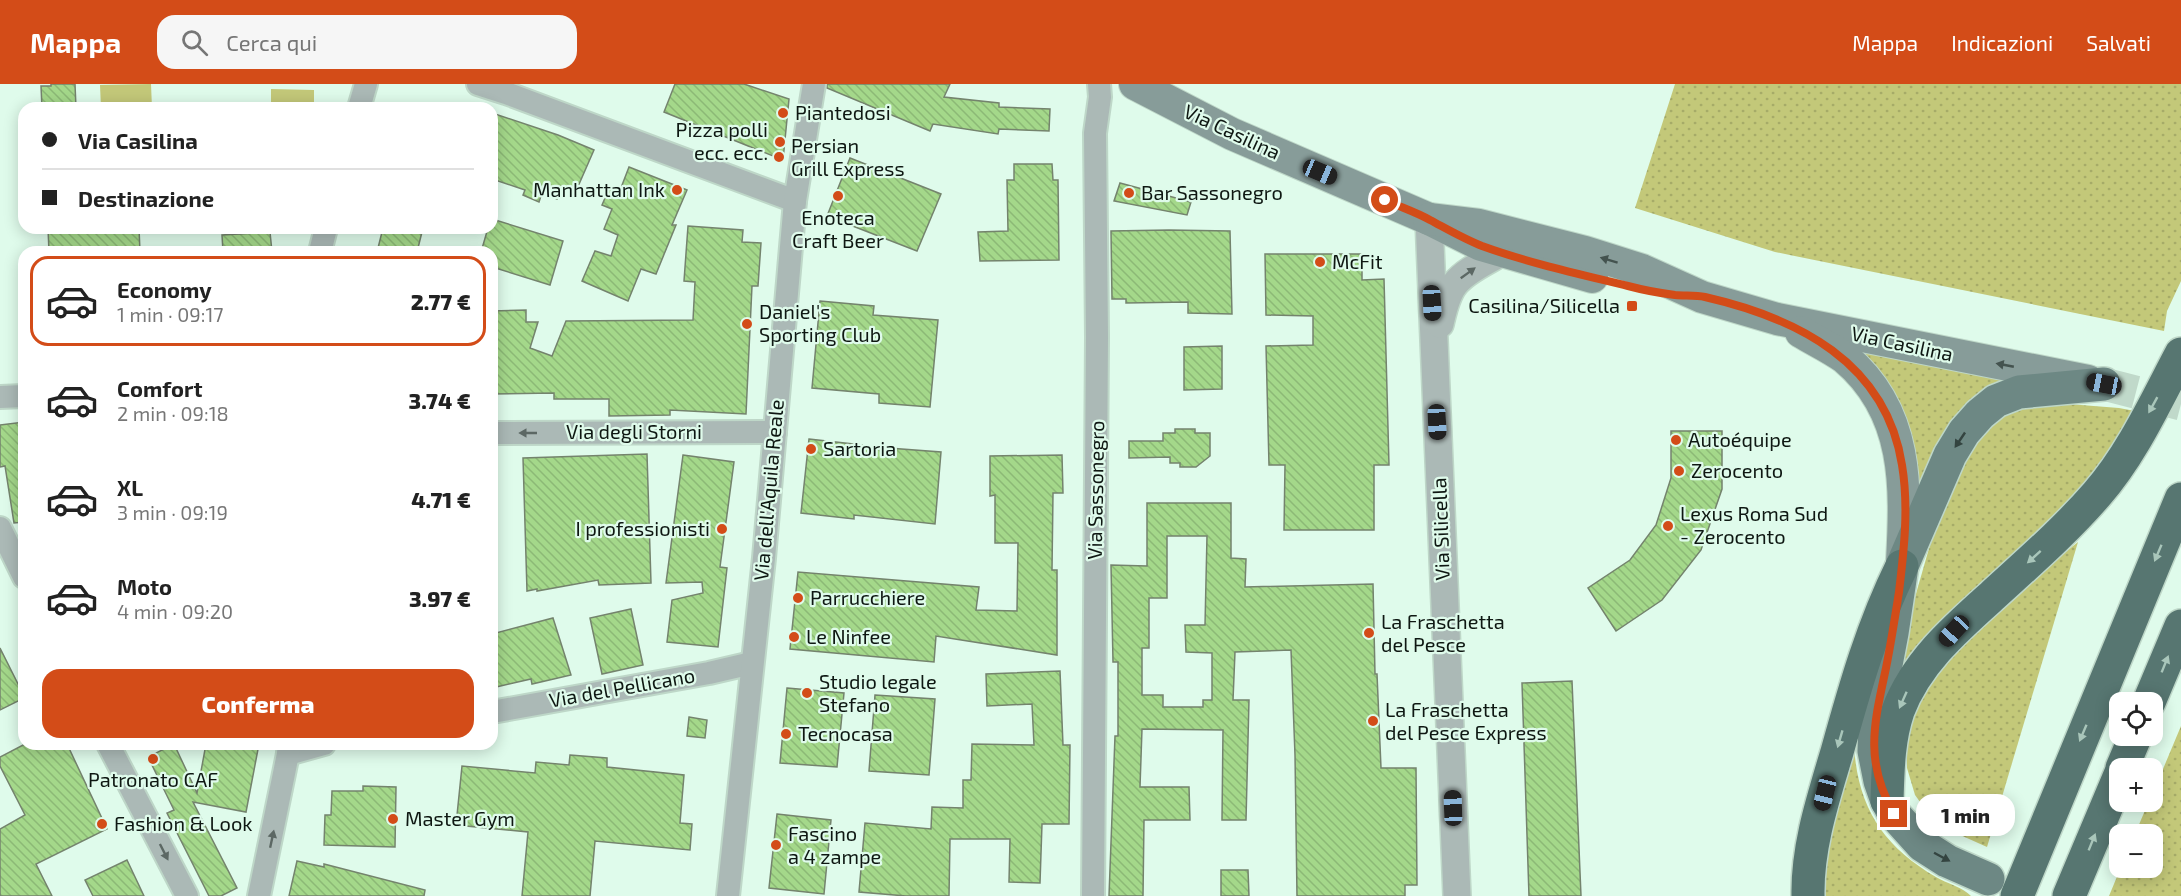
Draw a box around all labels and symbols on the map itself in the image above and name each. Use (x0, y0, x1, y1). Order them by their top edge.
street label: Via Casilina (1180, 98, 1284, 164)
place label: Piantedosi (795, 100, 891, 124)
marker: Piantedosi (776, 106, 790, 120)
place label: Pizza polli ecc. ecc. (676, 117, 768, 164)
place label: Persian Grill Express (791, 133, 905, 180)
marker: Pizza polli ecc. ecc. (773, 135, 787, 149)
marker: Persian Grill Express (772, 150, 786, 164)
car (1300, 157, 1340, 187)
place label: Manhattan Ink (533, 177, 665, 201)
place label: Bar Sassonegro (1141, 180, 1283, 204)
marker: Manhattan Ink (670, 183, 684, 197)
marker: Bar Sassonegro (1122, 186, 1136, 200)
route start (1371, 186, 1398, 213)
marker: Enoteca Craft Beer (831, 189, 845, 203)
place label: Enoteca Craft Beer (792, 205, 884, 252)
place label: McFit (1332, 249, 1383, 273)
marker: McFit (1313, 255, 1327, 269)
one-way arrow (1600, 255, 1618, 264)
one-way arrow (1460, 267, 1476, 279)
car (1422, 285, 1442, 321)
place label: Casilina/Silicella (1468, 293, 1620, 317)
place label: Daniel's Sporting Club (759, 299, 881, 346)
marker: Casilina/Silicella (1625, 299, 1639, 313)
marker: Daniel's Sporting Club (740, 317, 754, 331)
street label: Via Casilina (1849, 321, 1955, 366)
one-way arrow (1996, 360, 2015, 369)
car (2085, 372, 2123, 396)
one-way arrow (2149, 397, 2159, 414)
street label: Via dell'Aquila Reale (748, 398, 788, 582)
car (1427, 404, 1447, 440)
street label: Via degli Storni (566, 419, 702, 443)
street label: Via Sassonegro (1082, 420, 1108, 560)
place label: Autoéquipe (1688, 427, 1792, 451)
one-way arrow (518, 428, 537, 438)
one-way arrow (1954, 431, 1966, 447)
marker: Autoéquipe (1669, 433, 1683, 447)
place label: Sartoria (823, 436, 896, 460)
marker: Sartoria (804, 442, 818, 456)
place label: Zerocento (1691, 458, 1783, 482)
marker: Zerocento (1672, 464, 1686, 478)
street label: Via Silicella (1426, 477, 1454, 581)
place label: Lexus Roma Sud - Zerocento (1680, 501, 1828, 548)
place label: I professionisti (575, 516, 710, 540)
marker: Lexus Roma Sud - Zerocento (1661, 519, 1675, 533)
marker: I professionisti (715, 522, 729, 536)
one-way arrow (2153, 544, 2162, 562)
one-way arrow (2027, 550, 2041, 564)
place label: Parrucchiere (810, 585, 925, 609)
marker: Parrucchiere (791, 591, 805, 605)
place label: La Fraschetta del Pesce (1381, 609, 1505, 656)
car (1935, 612, 1973, 650)
place label: Le Ninfee (806, 624, 891, 648)
marker: La Fraschetta del Pesce (1362, 626, 1376, 640)
marker: Le Ninfee (787, 630, 801, 644)
one-way arrow (2161, 655, 2170, 673)
street label: Via del Pellicano (547, 662, 697, 712)
place label: Studio legale Stefano (819, 669, 937, 716)
marker: Studio legale Stefano (800, 686, 814, 700)
one-way arrow (1899, 692, 1908, 709)
place label: La Fraschetta del Pesce Express (1385, 697, 1547, 744)
marker: La Fraschetta del Pesce Express (1366, 714, 1380, 728)
place label: Tecnocasa (798, 721, 893, 745)
one-way arrow (2078, 724, 2087, 742)
marker: Tecnocasa (779, 727, 793, 741)
one-way arrow (1835, 730, 1844, 748)
marker: Patronato CAF (146, 752, 160, 766)
place label: Patronato CAF (88, 767, 218, 791)
car (1812, 773, 1838, 813)
car (1443, 790, 1463, 826)
callout: 1 min (1915, 793, 2014, 835)
route end (1880, 800, 1907, 827)
place label: Master Gym (405, 806, 515, 830)
place label: Fashion & Look (114, 811, 253, 835)
marker: Master Gym (386, 812, 400, 826)
marker: Fashion & Look (95, 817, 109, 831)
place label: Fascino a 4 zampe (788, 821, 881, 868)
one-way arrow (267, 830, 277, 848)
one-way arrow (2088, 833, 2097, 851)
marker: Fascino a 4 zampe (769, 838, 783, 852)
one-way arrow (158, 843, 168, 861)
one-way arrow (1933, 852, 1950, 862)

